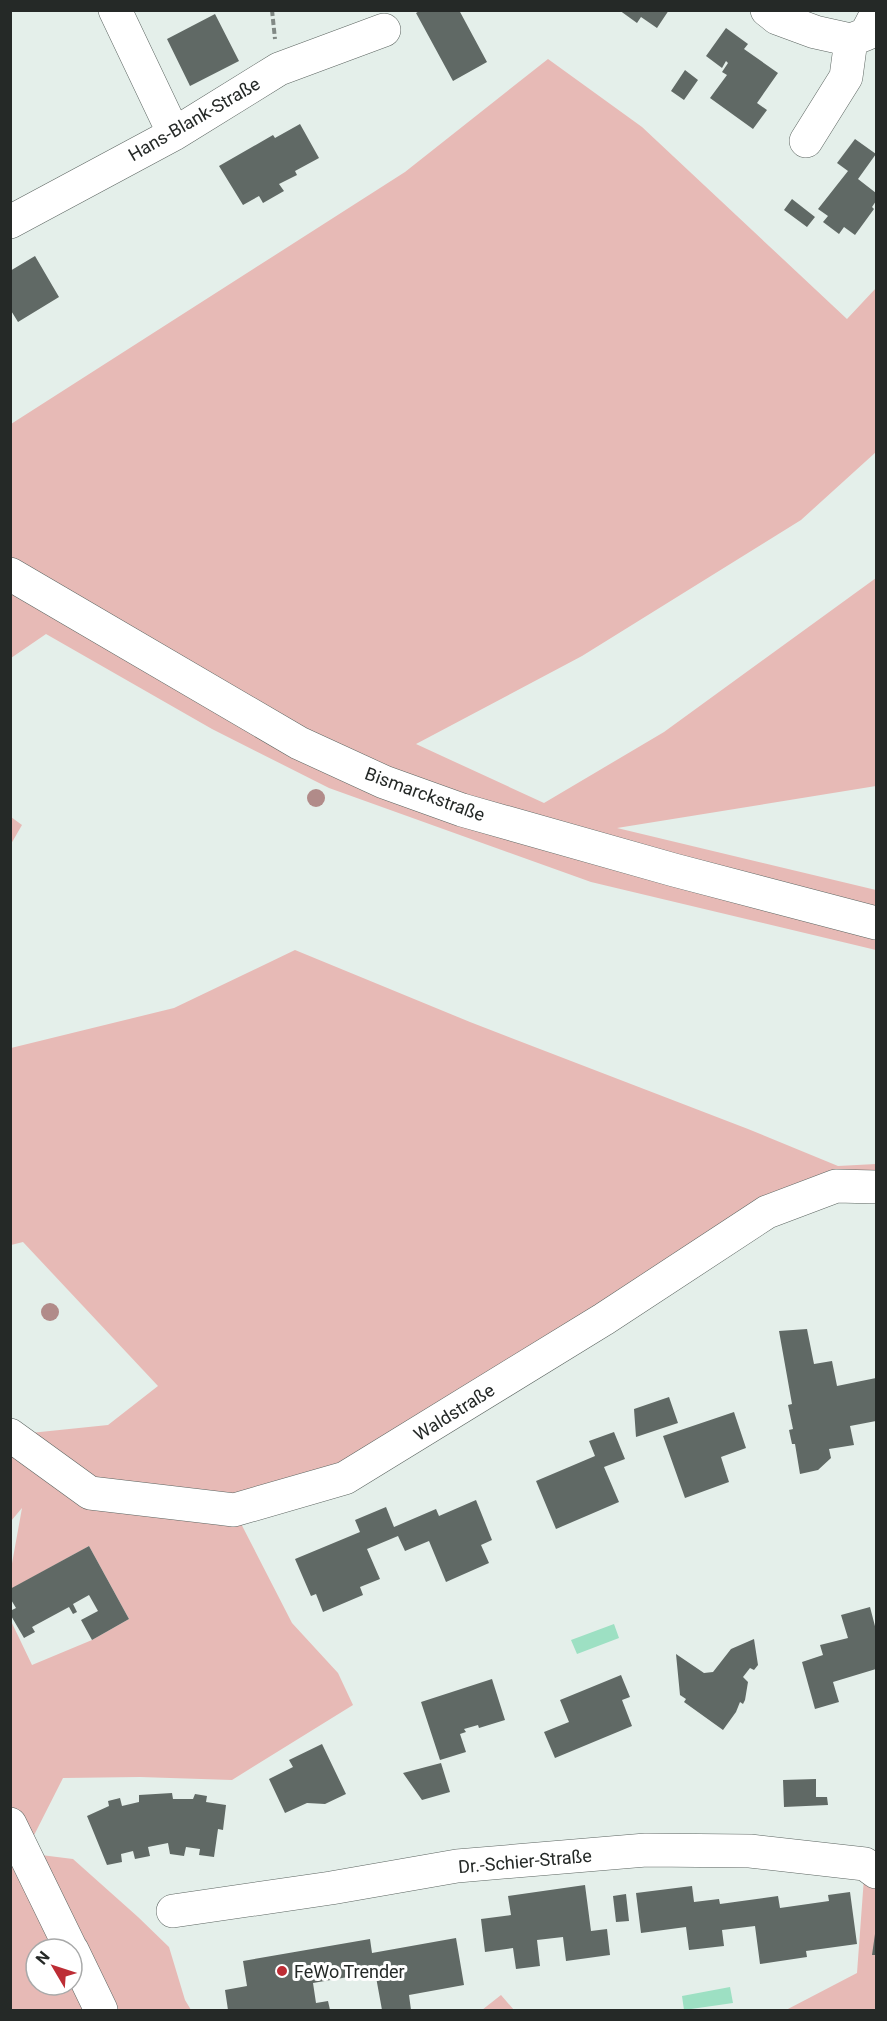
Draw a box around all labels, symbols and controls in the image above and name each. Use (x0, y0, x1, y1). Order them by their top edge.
street label: Hans-Blank-Straße (124, 73, 264, 165)
street label: Bismarckstraße (362, 763, 488, 825)
street label: Waldstraße (410, 1379, 498, 1445)
street label: Dr.-Schier-Straße (457, 1845, 593, 1877)
north arrow (24, 1937, 84, 1997)
text: N (32, 1948, 54, 1968)
place label: FeWo Trender (294, 1961, 405, 1982)
marker: FeWo Trender (275, 1964, 289, 1978)

